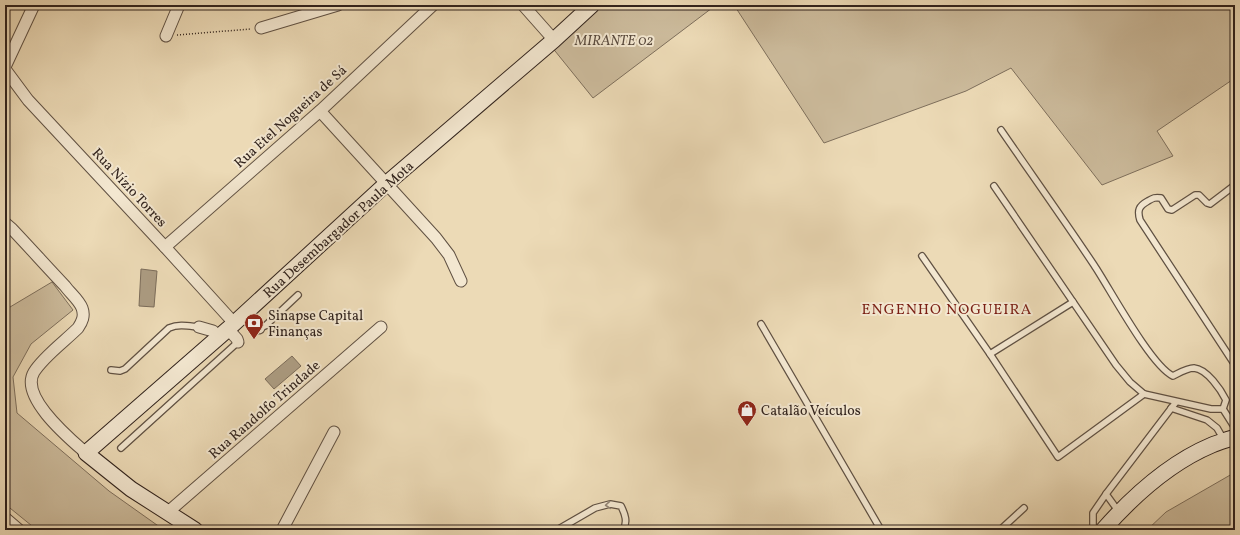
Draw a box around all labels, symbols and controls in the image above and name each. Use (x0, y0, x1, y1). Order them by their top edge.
park label: MIRANTE 02 (574, 32, 654, 51)
street label: Rua Etel Nogueira de Sá (231, 61, 351, 173)
street label: Rua Nízio Torres (87, 144, 171, 232)
street label: Rua Desembargador Paula Mota (260, 157, 419, 303)
district label: ENGENHO NOGUEIRA (862, 300, 1032, 321)
place label: Sinapse Capital Finanças (268, 307, 363, 342)
bank icon: Sinapse Capital Finanças (243, 312, 265, 340)
street label: Rua Randolfo Trindade (205, 356, 325, 464)
shop icon: Catalão Veículos (736, 399, 758, 427)
place label: Catalão Veículos (761, 402, 861, 421)
one-way arrow (605, 501, 611, 510)

